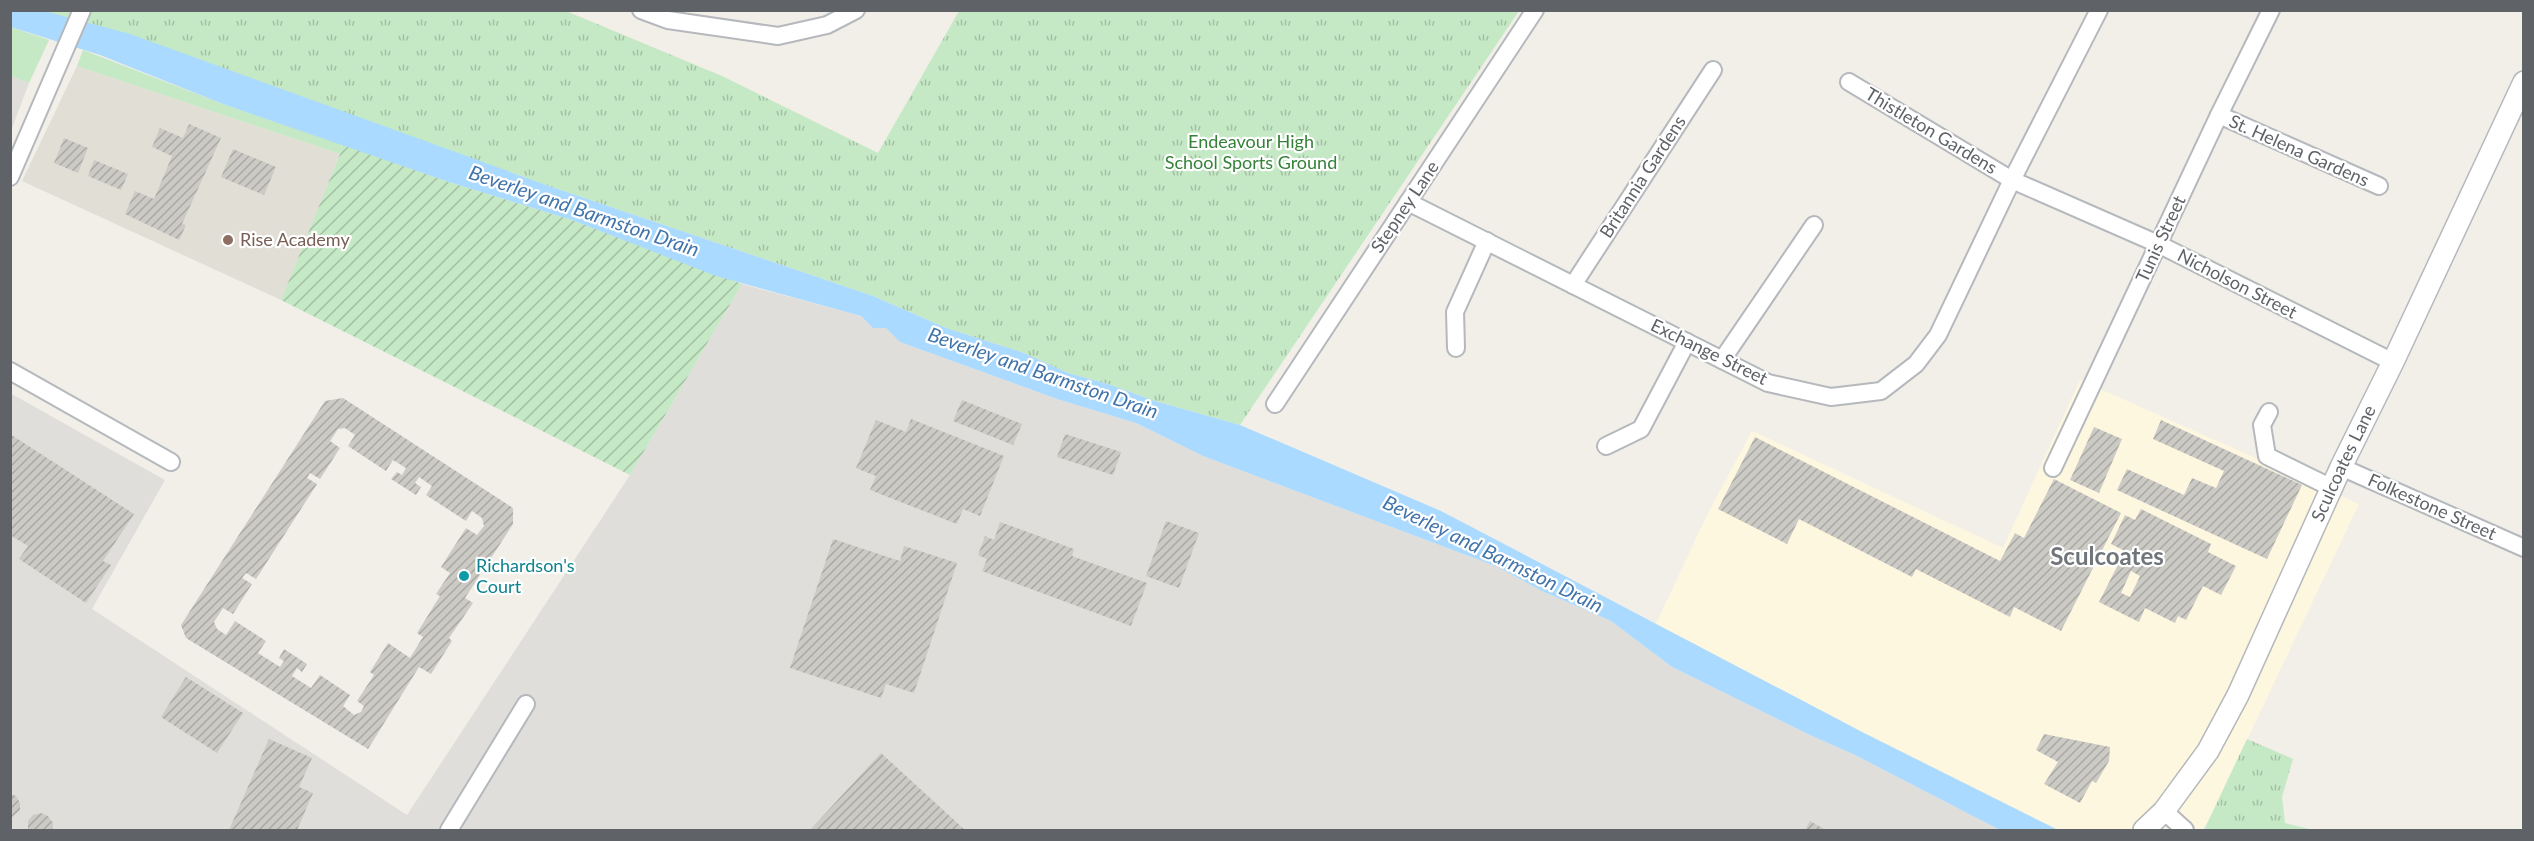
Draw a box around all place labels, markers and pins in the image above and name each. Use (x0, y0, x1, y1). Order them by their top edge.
place label: Rise Academy (240, 228, 350, 250)
marker: Rise Academy (221, 233, 235, 247)
place label: Richardson's Court (476, 554, 575, 597)
marker: Richardson's Court (457, 569, 471, 583)

